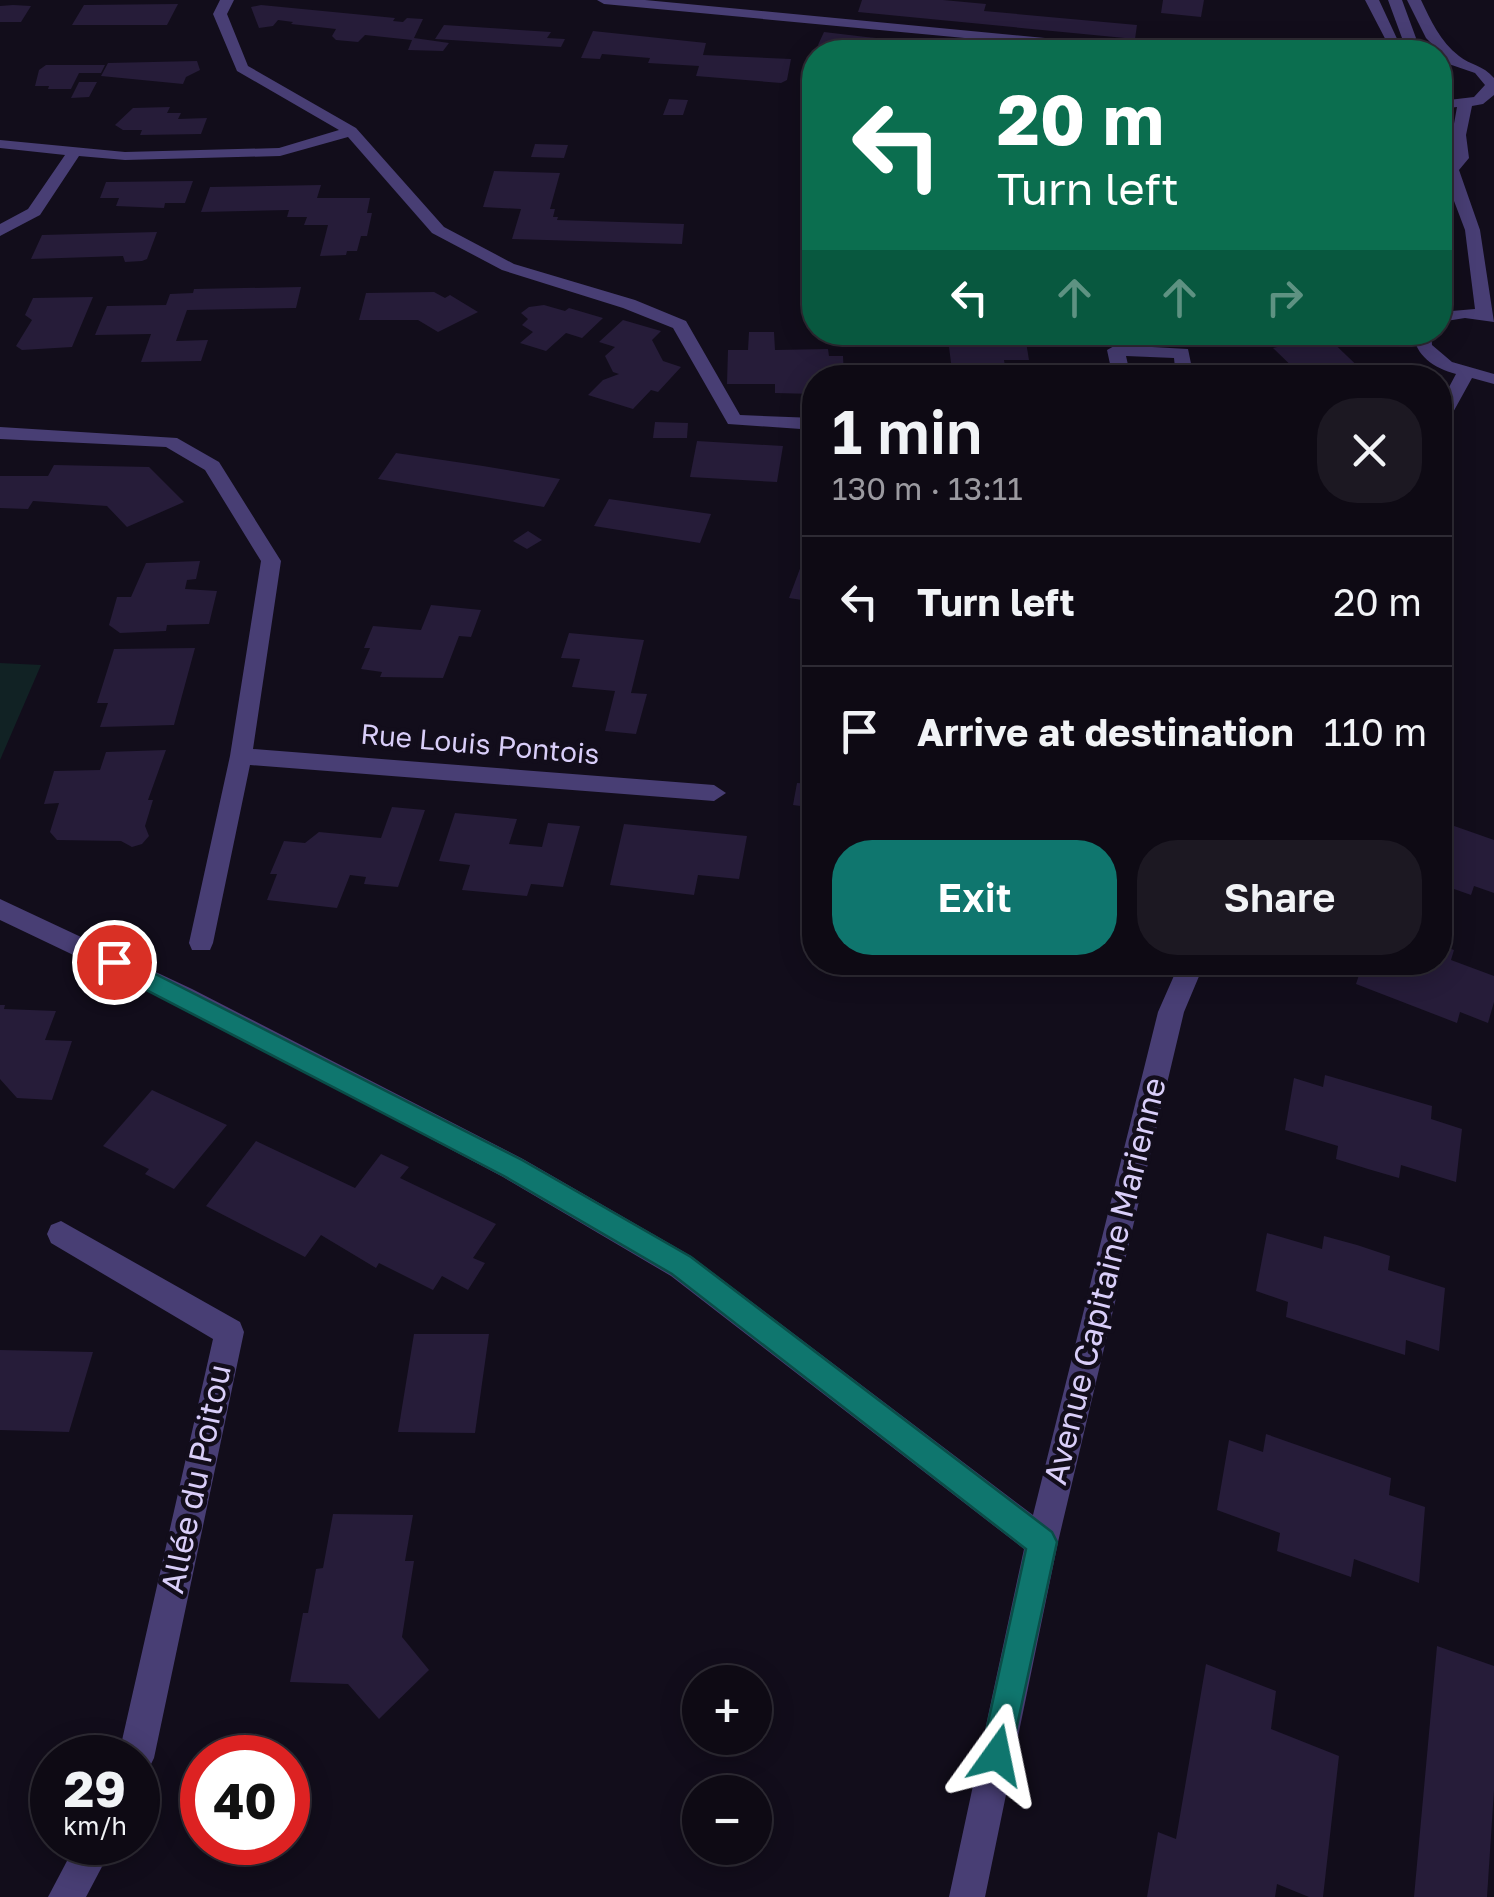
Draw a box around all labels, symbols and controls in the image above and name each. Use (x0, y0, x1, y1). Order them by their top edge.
text: 20 m (997, 76, 1164, 160)
icon: left (832, 80, 962, 210)
text: Turn left (997, 161, 1179, 215)
icon: left (942, 270, 997, 325)
icon: ahead (1047, 270, 1102, 325)
icon: ahead (1152, 270, 1207, 325)
icon: right (1257, 270, 1312, 325)
text: 1 min (832, 395, 982, 467)
button: close (1317, 398, 1422, 503)
text: 130 m · 13:11 (832, 469, 1023, 507)
icon: left (832, 574, 887, 629)
text: Turn left (917, 579, 1075, 624)
text: 20 m (1333, 579, 1422, 624)
icon: arrive (832, 704, 887, 759)
text: Arrive at destination (917, 709, 1294, 754)
text: 110 m (1324, 709, 1427, 754)
street label: Rue Louis Pontois (359, 717, 601, 770)
button: Exit (832, 840, 1117, 955)
button: Share (1137, 840, 1422, 955)
pin (72, 920, 157, 1005)
icon: arrive (87, 935, 142, 990)
street label: Avenue Capitaine Marienne (1035, 1073, 1173, 1488)
street label: Allée du Poitou (152, 1361, 238, 1597)
map controls (682, 1665, 772, 1865)
button: + (682, 1665, 772, 1755)
position arrow (945, 1703, 1049, 1807)
speed limit sign: 40 (180, 1735, 310, 1865)
text: 29 (64, 1758, 126, 1818)
button: − (682, 1775, 772, 1865)
text: km/h (63, 1810, 127, 1841)

